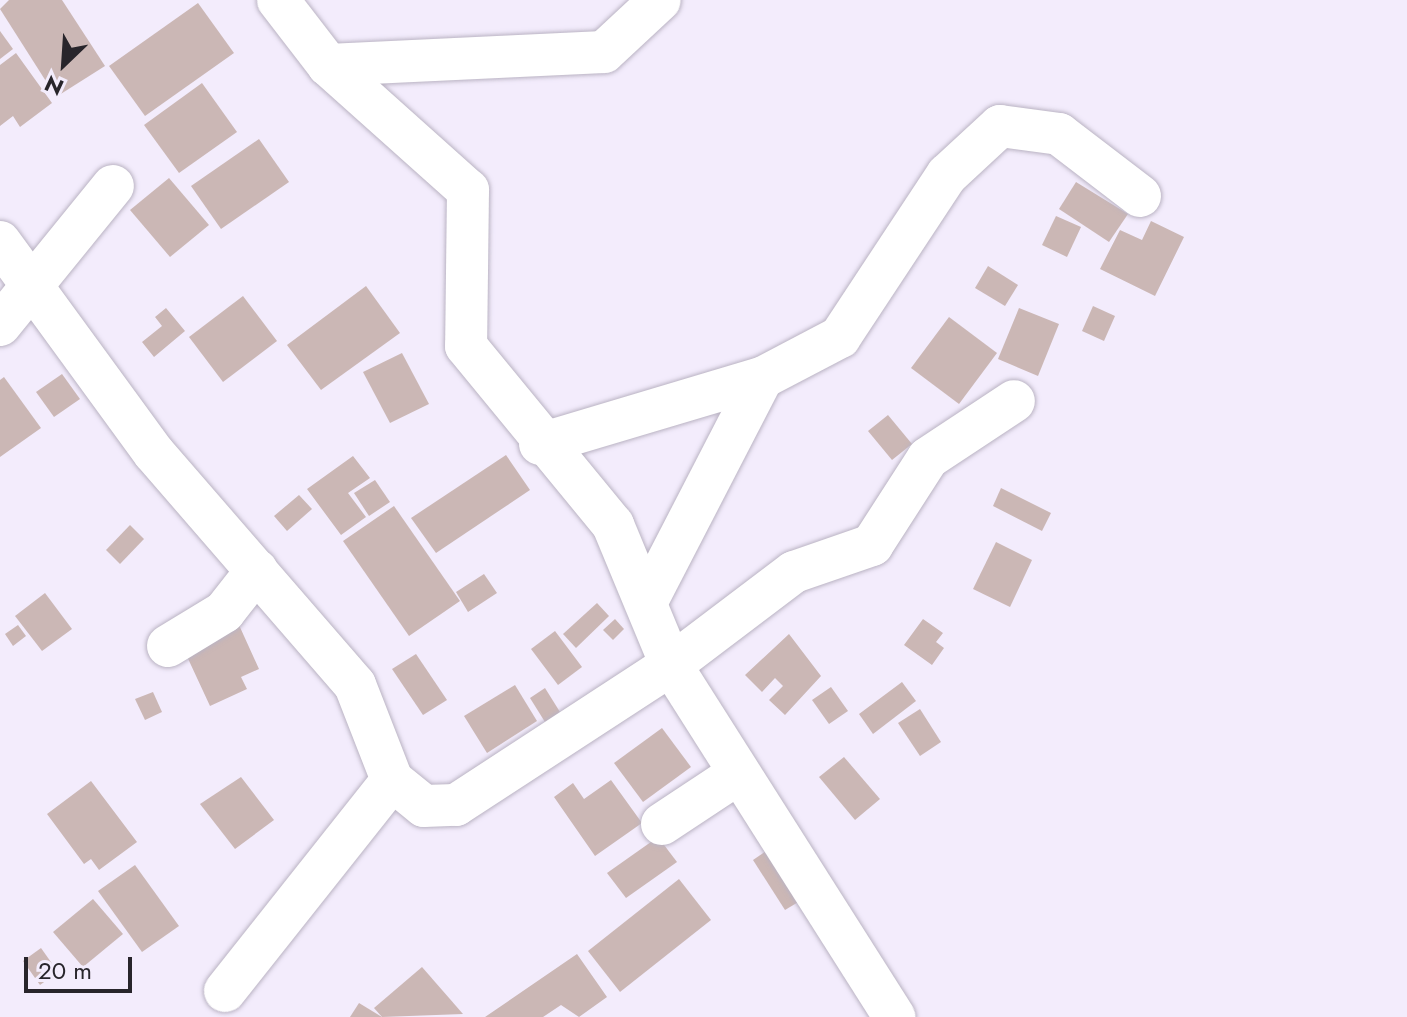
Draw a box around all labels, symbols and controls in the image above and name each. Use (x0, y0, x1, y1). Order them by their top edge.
north arrow (24, 24, 104, 104)
text: N (39, 68, 69, 104)
scale bar (28, 941, 136, 991)
text: 20 m (38, 953, 92, 988)

